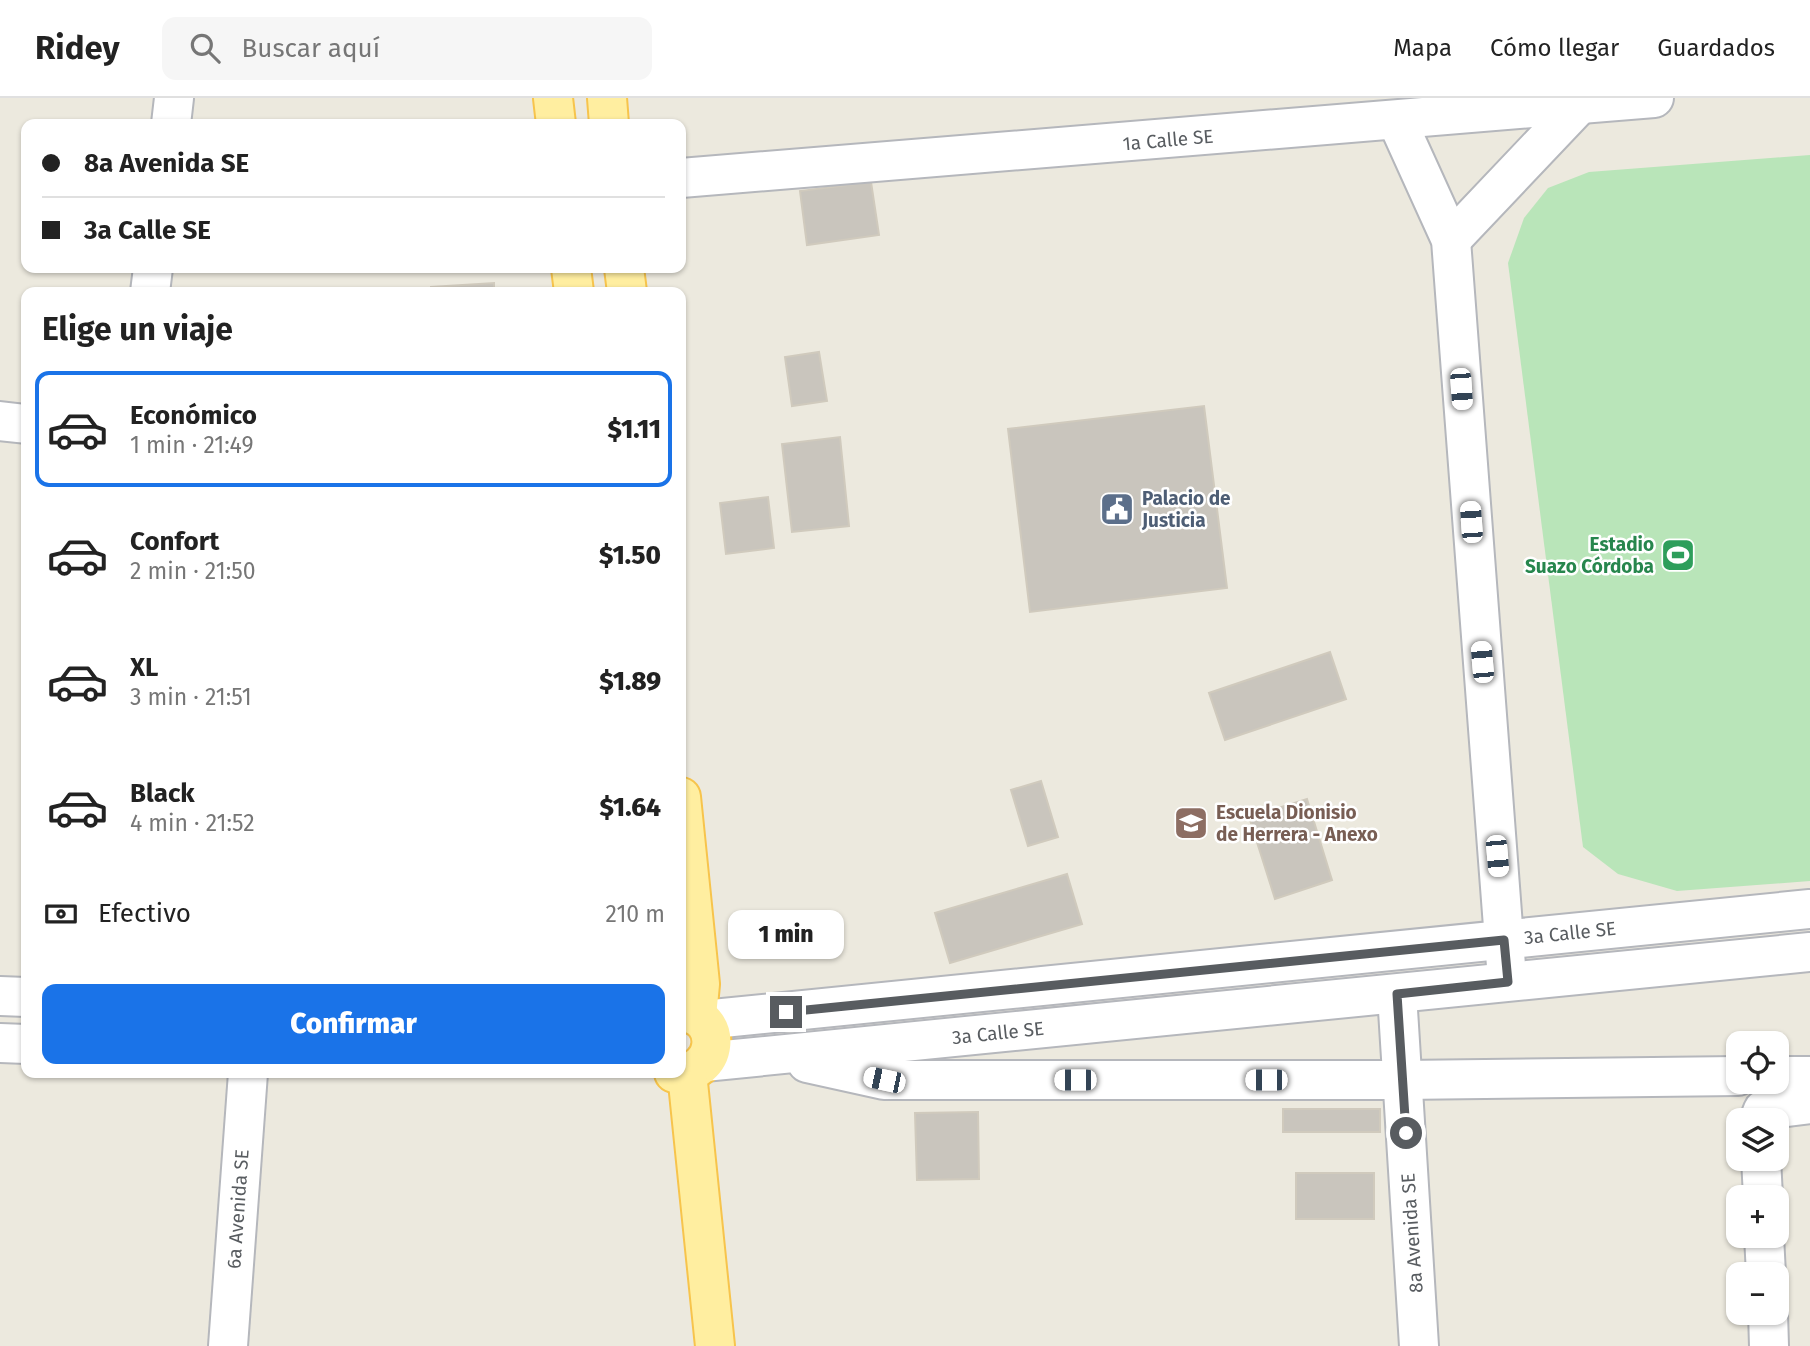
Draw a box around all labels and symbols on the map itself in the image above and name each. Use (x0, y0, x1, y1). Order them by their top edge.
street label: 1a Calle SE (1122, 125, 1214, 155)
car (1450, 367, 1473, 411)
place label: Palacio de Justicia (1141, 487, 1231, 532)
public building icon: Palacio de Justicia (1098, 490, 1136, 528)
car (1460, 500, 1483, 544)
place label: Estadio Suazo Córdoba (1525, 533, 1654, 578)
sports icon: Estadio Suazo Córdoba (1659, 536, 1697, 574)
car (1470, 640, 1495, 684)
place label: Escuela Dionisio de Herrera - Anexo (1216, 801, 1378, 846)
school or university icon: Escuela Dionisio de Herrera - Anexo (1172, 804, 1210, 842)
car (1485, 834, 1510, 878)
callout: 1 min (728, 911, 844, 960)
street label: 3a Calle SE (1523, 917, 1617, 949)
route end (770, 996, 802, 1028)
street label: 3a Calle SE (951, 1017, 1045, 1049)
car (862, 1065, 907, 1095)
car (1055, 1070, 1097, 1091)
car (1246, 1070, 1288, 1091)
route start (1390, 1117, 1422, 1149)
street label: 6a Avenida SE (222, 1148, 254, 1270)
street label: 8a Avenida SE (1396, 1172, 1428, 1294)

